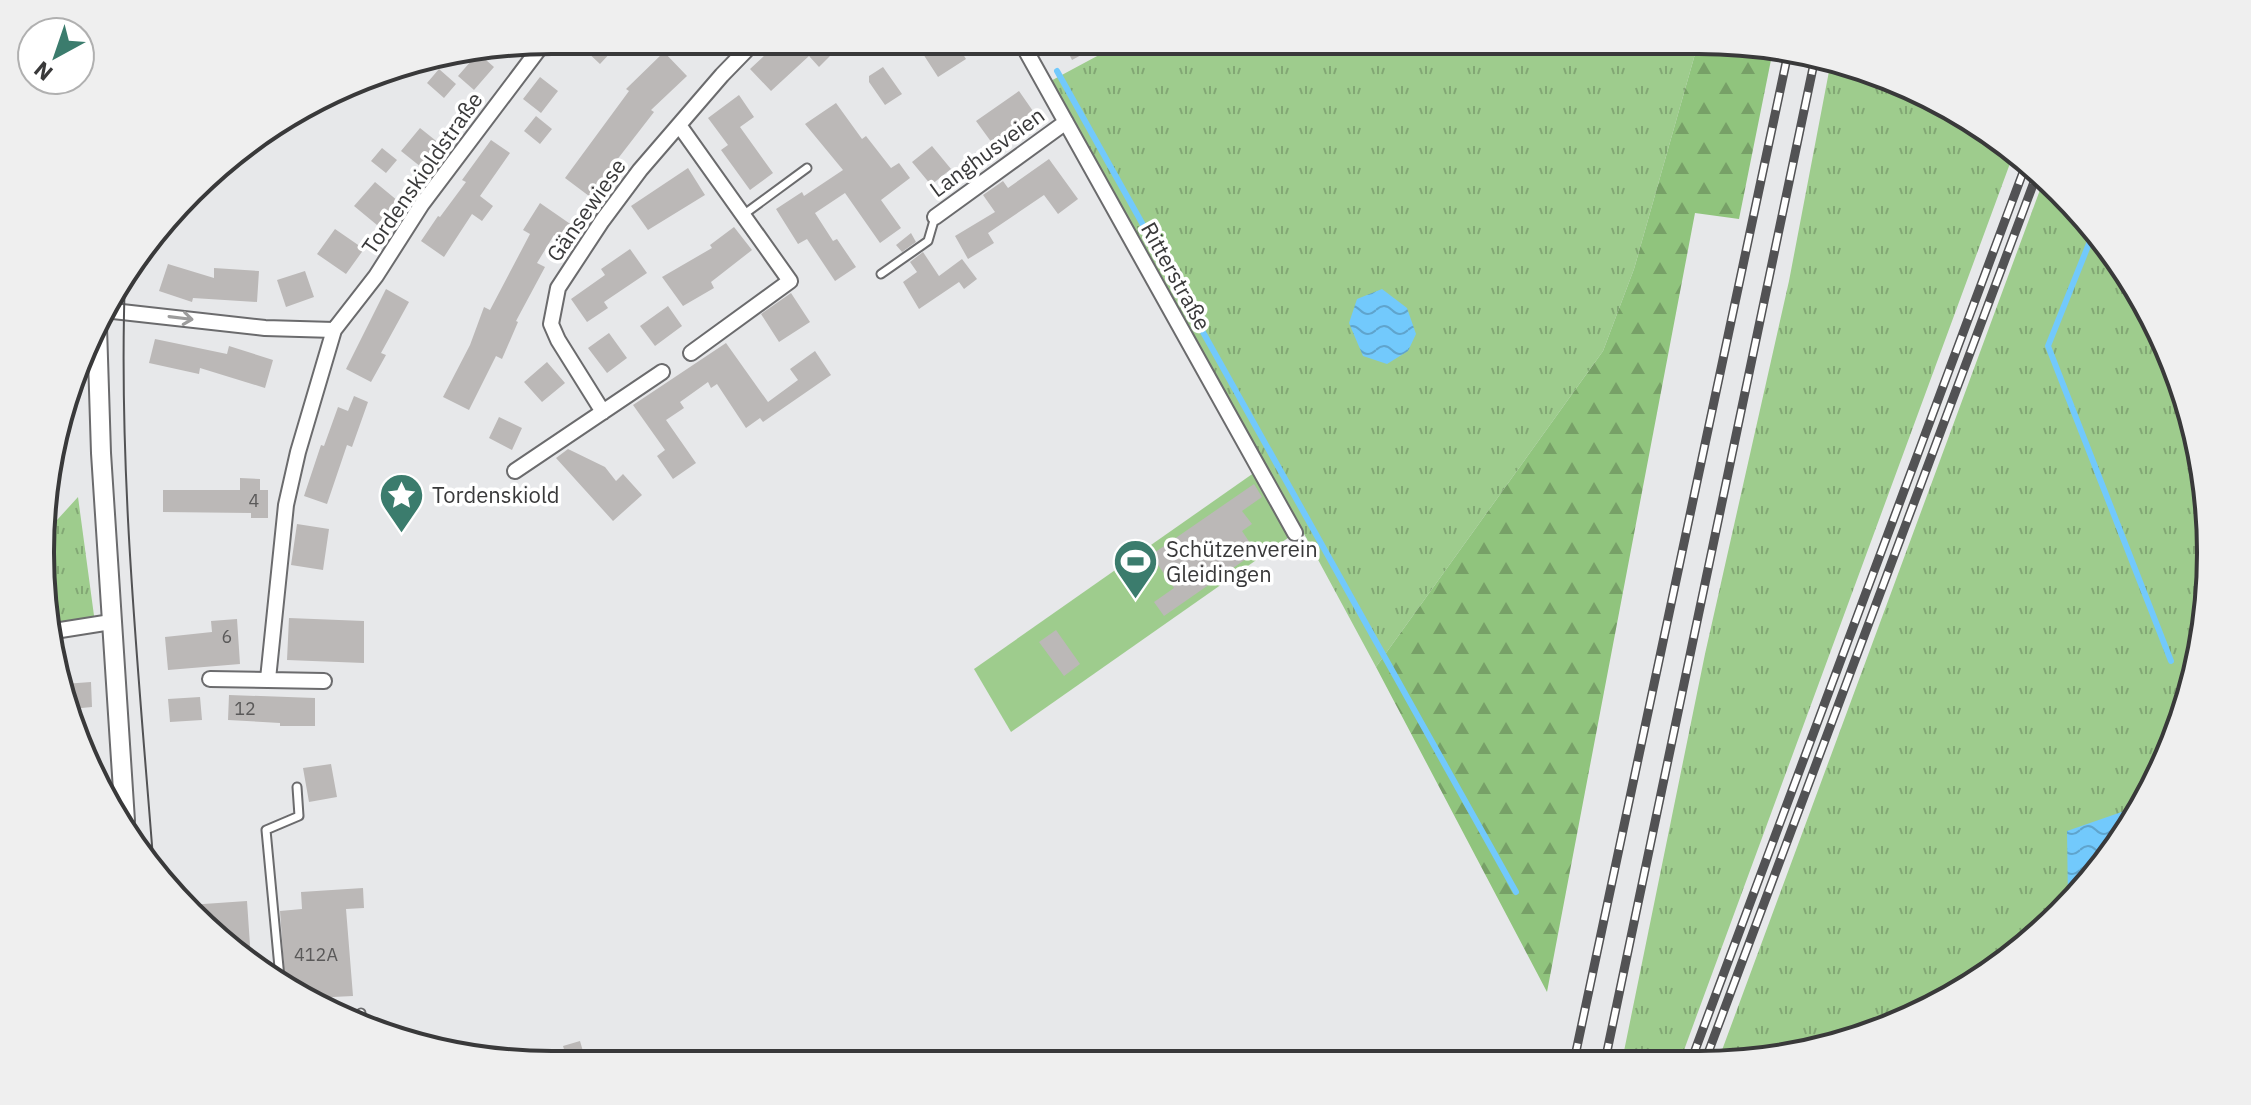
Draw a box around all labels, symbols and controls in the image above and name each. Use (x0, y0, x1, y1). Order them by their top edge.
north arrow (16, 16, 96, 96)
text: N (27, 55, 58, 88)
street label: Tordenskioldstraße (355, 86, 488, 260)
street label: Langhusveien (924, 100, 1050, 203)
street label: Gänsewiese (539, 152, 632, 267)
street label: Ritterstraße (1135, 217, 1218, 335)
one-way arrow (167, 310, 194, 325)
place icon: Tordenskiold (377, 471, 425, 534)
place label: Tordenskiold (432, 480, 560, 509)
house number: 4 (249, 489, 260, 512)
place label: Schützenverein Gleidingen (1166, 534, 1318, 588)
sports icon: Schützenverein Gleidingen (1111, 538, 1159, 601)
house number: 6 (222, 625, 232, 648)
house number: 12 (234, 697, 256, 720)
house number: 412A (294, 943, 338, 966)

